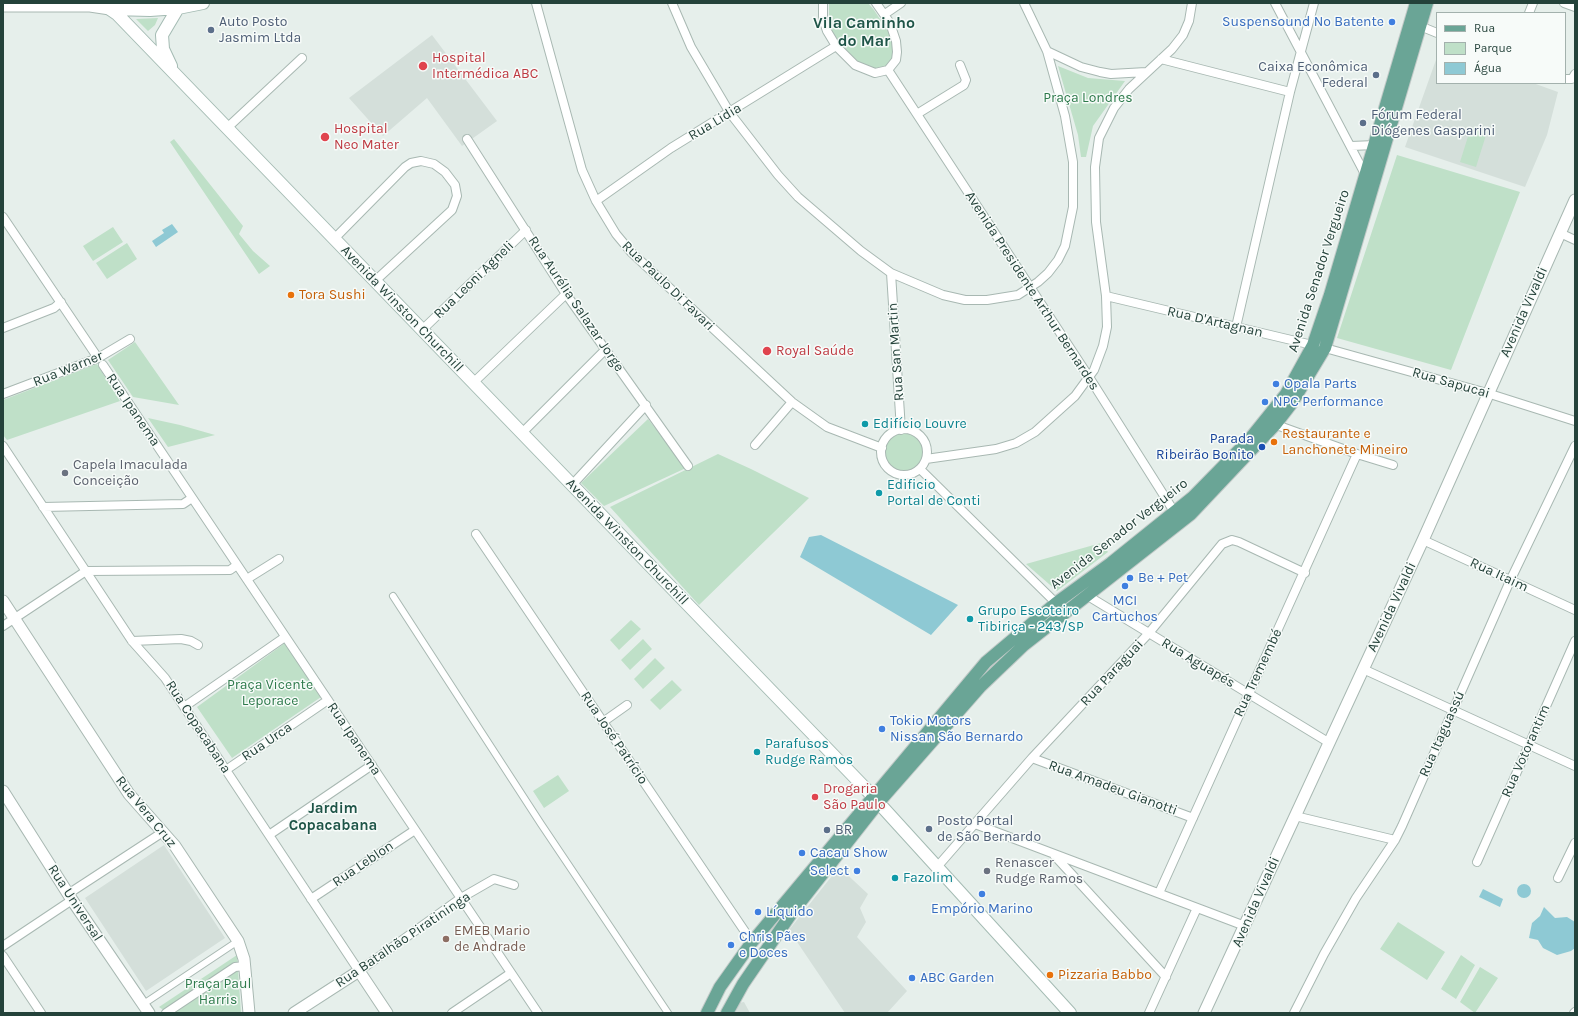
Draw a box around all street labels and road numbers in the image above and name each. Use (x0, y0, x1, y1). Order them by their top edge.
street label: Rua Lidia (685, 100, 745, 144)
street label: Avenida Presidente Arthur Bernardes (961, 188, 1103, 394)
street label: Avenida Senador Vergueiro (1285, 188, 1353, 354)
street label: Rua Aurélia Salazar Jorge (524, 233, 628, 375)
street label: Rua Leoni Agneli (430, 237, 518, 323)
street label: Rua Paulo Di Favari (618, 237, 718, 335)
street label: Avenida Winston Churchill (337, 242, 467, 376)
street label: Avenida Vivaldi (1497, 264, 1551, 360)
street label: Rua San Martin (884, 302, 908, 402)
street label: Rua D'Artagnan (1165, 303, 1265, 341)
street label: Rua Warner (31, 347, 105, 391)
street label: Rua Sapucai (1410, 364, 1492, 402)
street label: Rua Ipanema (102, 370, 164, 450)
street label: Avenida Winston Churchill (562, 475, 692, 609)
street label: Avenida Senador Vergueiro (1047, 475, 1191, 593)
street label: Rua Itaim (1467, 554, 1531, 596)
street label: Avenida Vivaldi (1364, 559, 1420, 655)
street label: Rua Tremembé (1230, 626, 1286, 720)
street label: Rua Aguapés (1158, 634, 1238, 692)
street label: Rua Paraguai (1077, 636, 1147, 710)
street label: Rua Copacabana (162, 677, 234, 777)
street label: Rua José Patrício (577, 688, 651, 788)
street label: Rua Itaguassú (1416, 688, 1468, 780)
street label: Rua Ipanema (323, 699, 385, 779)
street label: Rua Votorantim (1498, 702, 1554, 800)
street label: Rua Urca (239, 719, 295, 765)
street label: Rua Amadeu Gianotti (1046, 757, 1180, 819)
street label: Rua Vera Cruz (112, 773, 180, 851)
street label: Rua Leblon (329, 837, 397, 891)
street label: Avenida Vivaldi (1229, 854, 1283, 950)
street label: Rua Universal (44, 861, 106, 945)
street label: Rua Batalhão Piratininga (332, 888, 474, 992)

